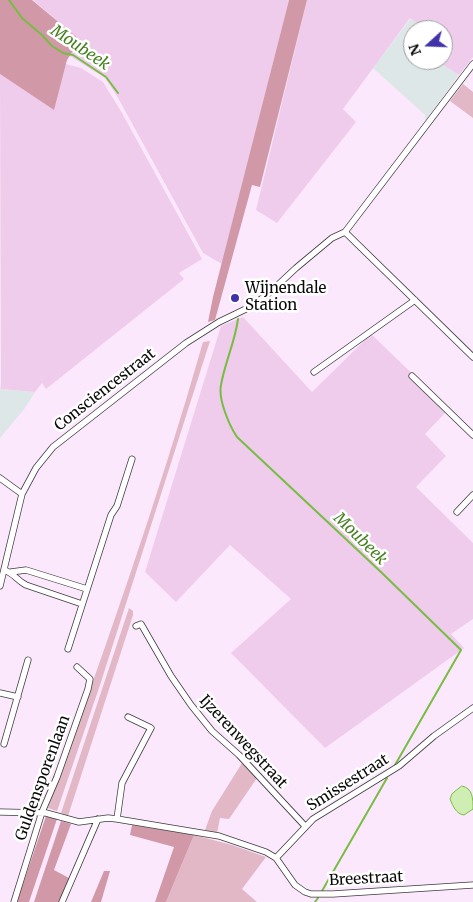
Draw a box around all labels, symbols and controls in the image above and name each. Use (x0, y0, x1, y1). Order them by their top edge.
north arrow (403, 20, 453, 70)
water label: Moubeek (47, 21, 113, 75)
text: N (404, 42, 425, 58)
place label: Wijnendale Station (245, 280, 326, 315)
marker: Wijnendale Station (229, 292, 241, 304)
street label: Consciencestraat (51, 345, 159, 435)
water label: Moubeek (329, 509, 391, 569)
street label: Ijzerenwegstraat (195, 692, 291, 792)
street label: Guldensporenlaan (12, 713, 74, 843)
street label: Smissestraat (304, 751, 392, 815)
street label: Breestraat (328, 868, 404, 890)

